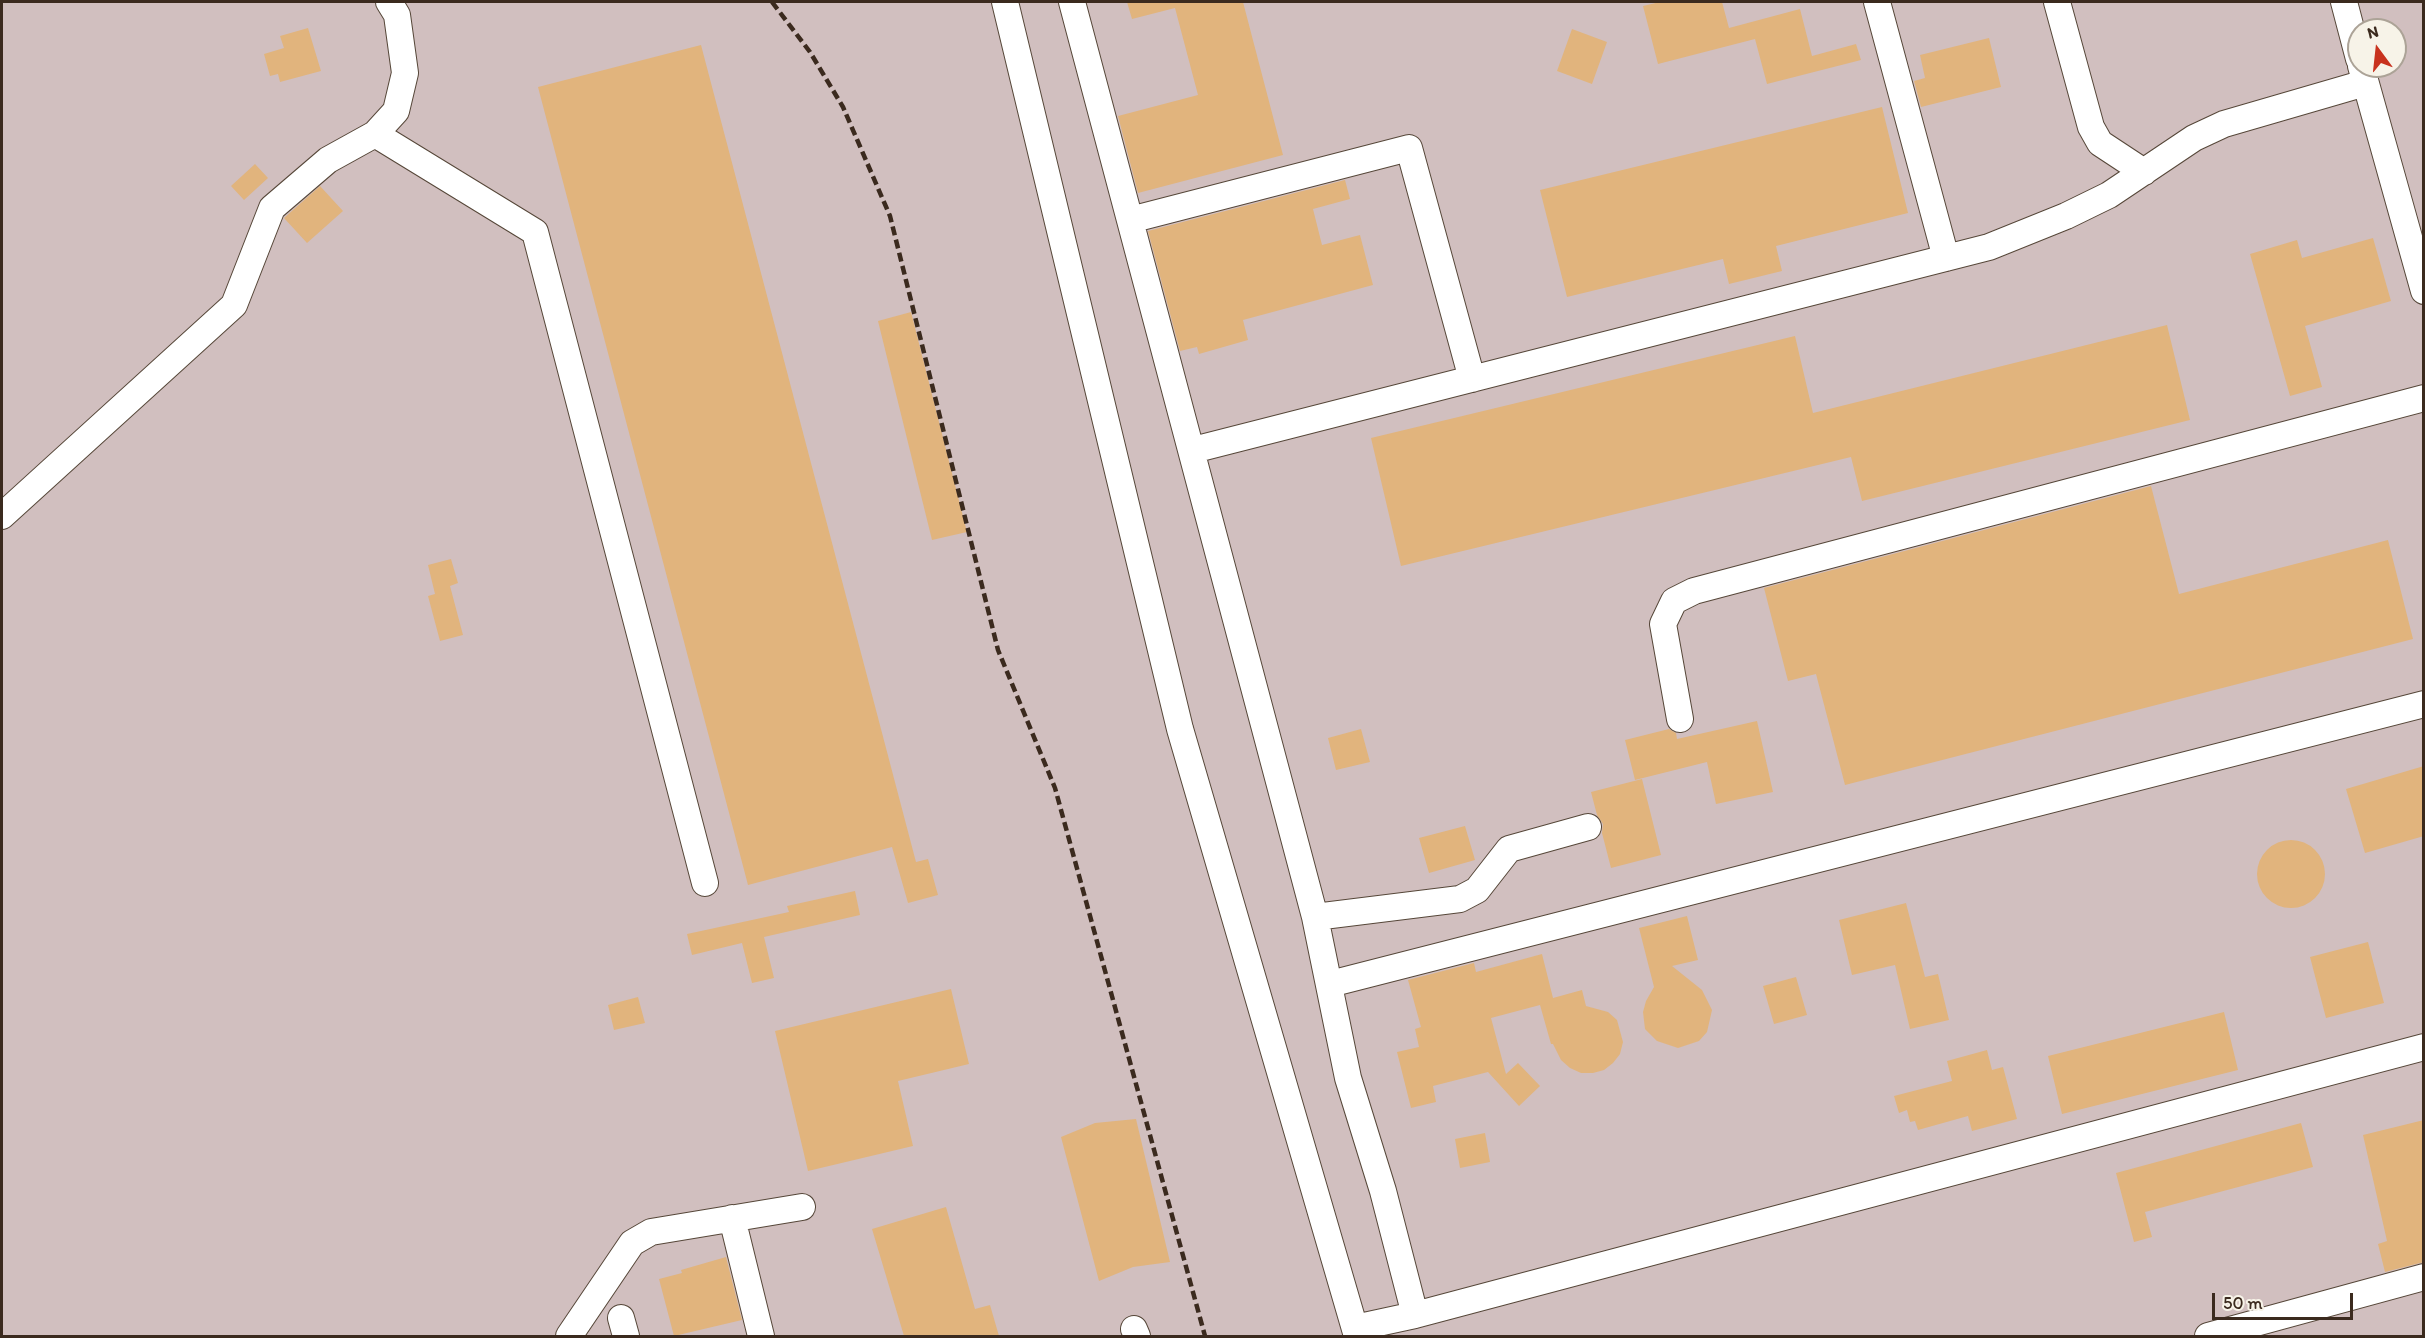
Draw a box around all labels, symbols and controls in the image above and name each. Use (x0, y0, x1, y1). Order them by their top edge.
north arrow (2347, 18, 2407, 78)
text: N (2365, 21, 2380, 43)
scale bar (2215, 1281, 2356, 1319)
text: 50 m (2223, 1292, 2263, 1314)

